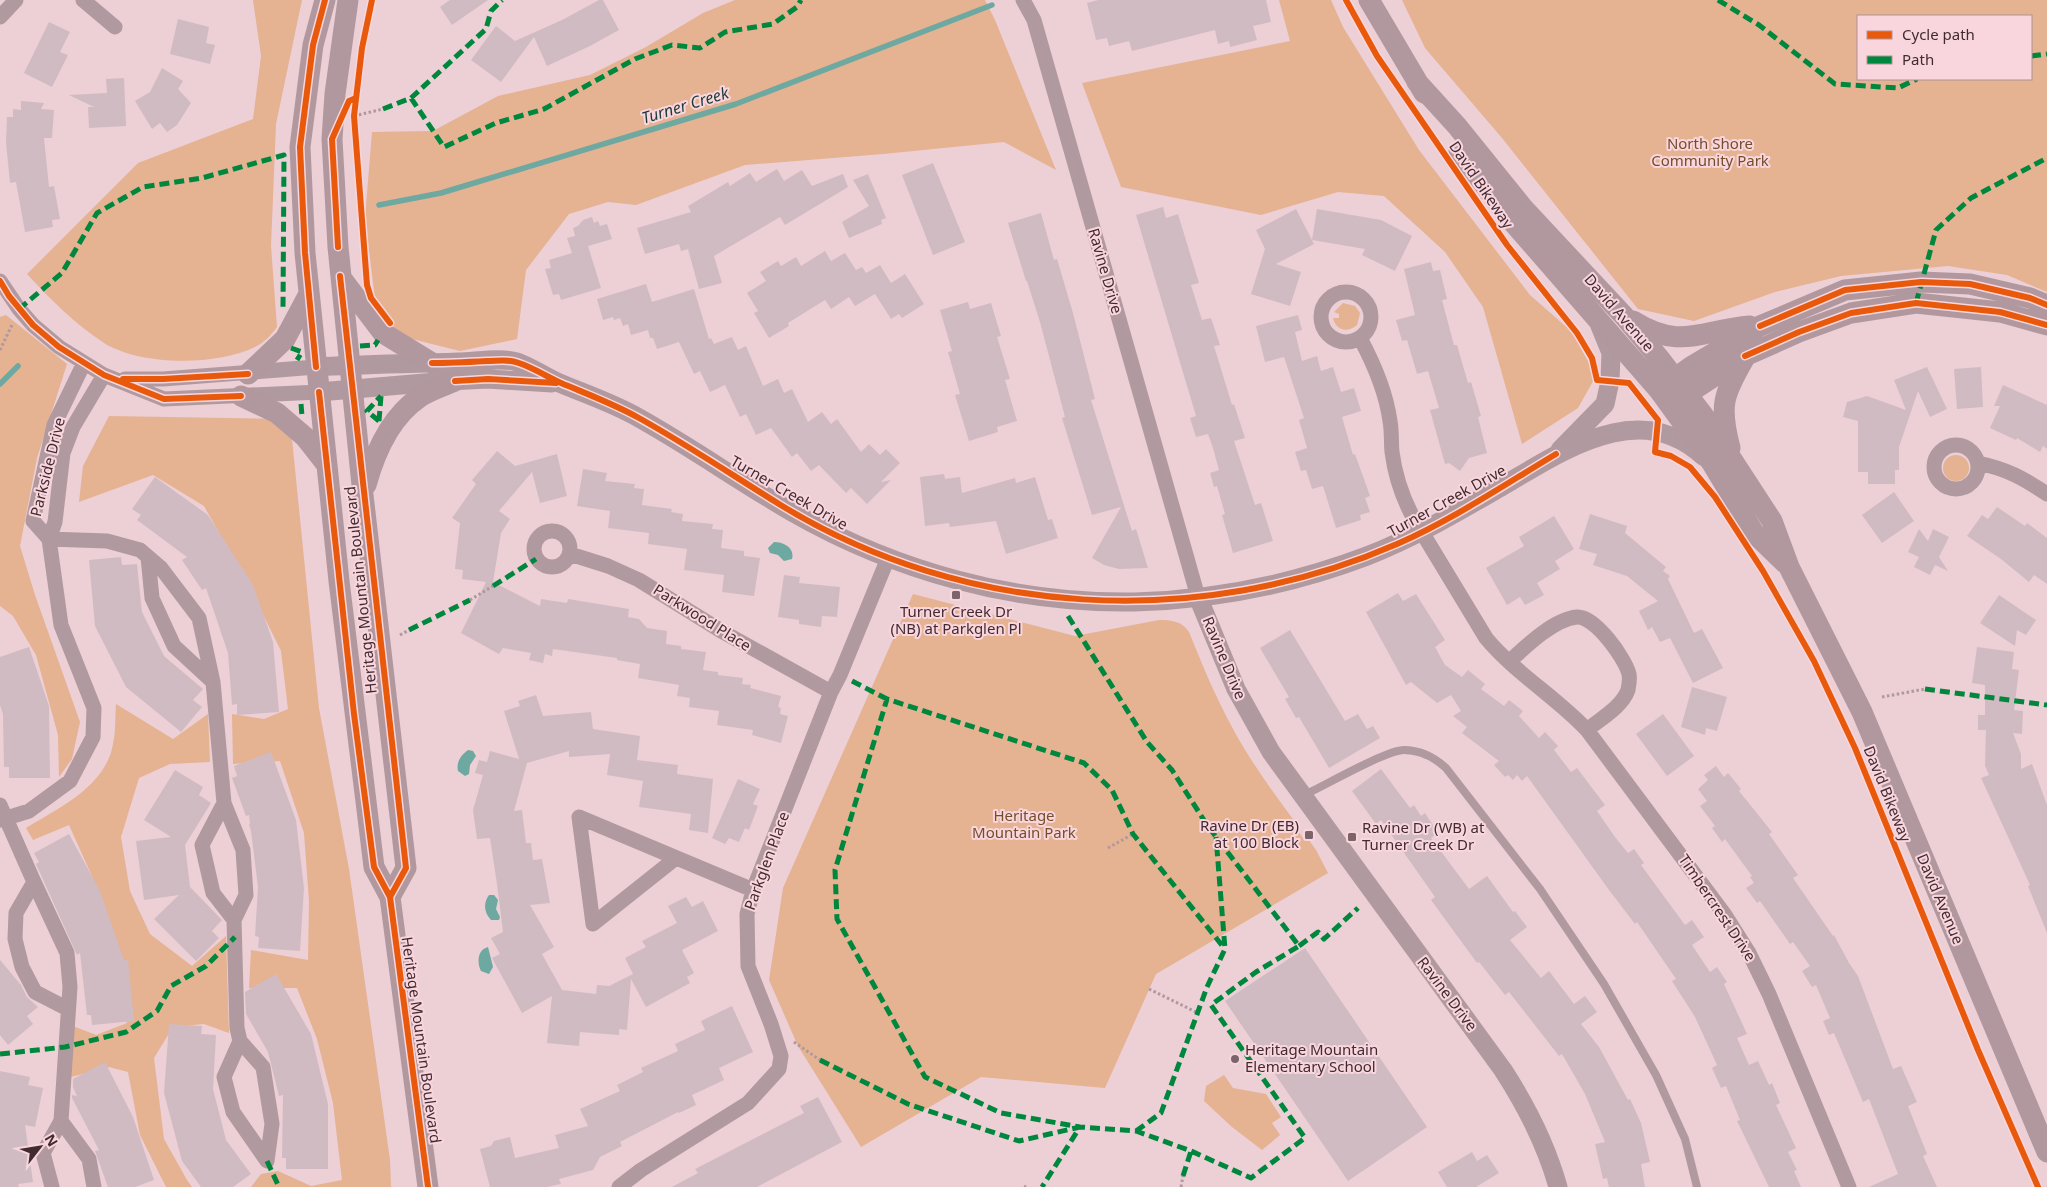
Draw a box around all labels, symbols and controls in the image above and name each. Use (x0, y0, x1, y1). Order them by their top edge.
legend (1857, 15, 2032, 80)
text: Cycle path (1902, 24, 1975, 44)
text: Path (1902, 49, 1934, 69)
water label: Turner Creek (639, 81, 732, 129)
park label: North Shore Community Park (1651, 133, 1769, 170)
street label: David Bikeway (1445, 137, 1519, 232)
street label: Ravine Drive (1084, 226, 1128, 316)
street label: David Avenue (1581, 269, 1659, 355)
street label: Parkside Drive (25, 415, 69, 518)
street label: Turner Creek Drive (727, 450, 852, 534)
street label: Turner Creek Drive (1384, 459, 1509, 541)
street label: Heritage Mountain Boulevard (339, 485, 381, 695)
street label: Parkwood Place (650, 579, 755, 655)
marker: Turner Creek Dr (NB) at Parkglen Pl (950, 589, 962, 601)
place label: Turner Creek Dr (NB) at Parkglen Pl (890, 601, 1022, 638)
street label: Ravine Drive (1199, 613, 1251, 702)
street label: David Bikeway (1860, 743, 1916, 845)
park label: Heritage Mountain Park (972, 805, 1076, 842)
street label: Parkglen Place (739, 809, 793, 913)
place label: Ravine Dr (EB) at 100 Block (1200, 815, 1299, 852)
place label: Ravine Dr (WB) at Turner Creek Dr (1362, 817, 1485, 854)
marker: Ravine Dr (EB) at 100 Block (1303, 829, 1315, 841)
marker: Ravine Dr (WB) at Turner Creek Dr (1346, 831, 1358, 843)
street label: Timbercrest Drive (1675, 850, 1761, 965)
street label: David Avenue (1913, 850, 1969, 947)
street label: Heritage Mountain Boulevard (398, 935, 446, 1144)
street label: Ravine Drive (1413, 952, 1482, 1035)
place label: Heritage Mountain Elementary School (1245, 1039, 1378, 1076)
marker: Heritage Mountain Elementary School (1229, 1053, 1241, 1065)
north arrow (15, 1122, 65, 1172)
text: N (40, 1130, 63, 1150)

